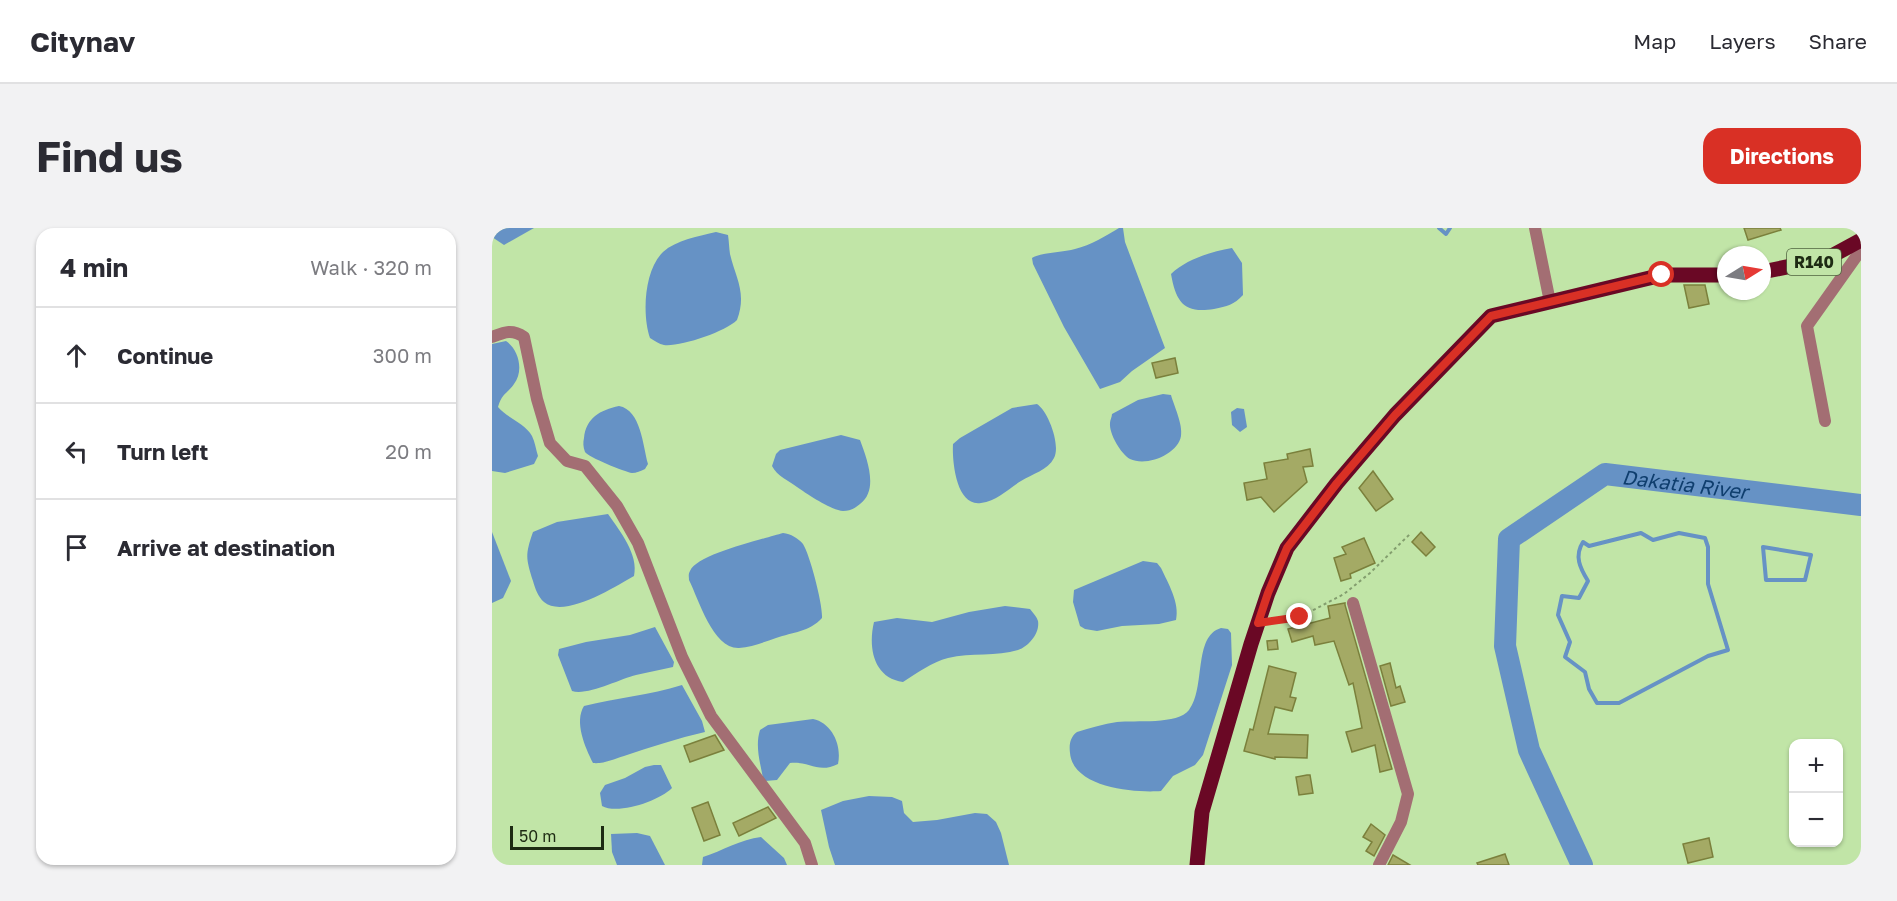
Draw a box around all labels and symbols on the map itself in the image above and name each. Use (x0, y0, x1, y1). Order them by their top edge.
north arrow (1717, 246, 1771, 300)
road number: R140 (1787, 249, 1841, 275)
route start (1648, 261, 1674, 287)
water label: Dakatia River (1621, 464, 1752, 504)
route end (1286, 603, 1312, 629)
scale bar (510, 823, 604, 850)

